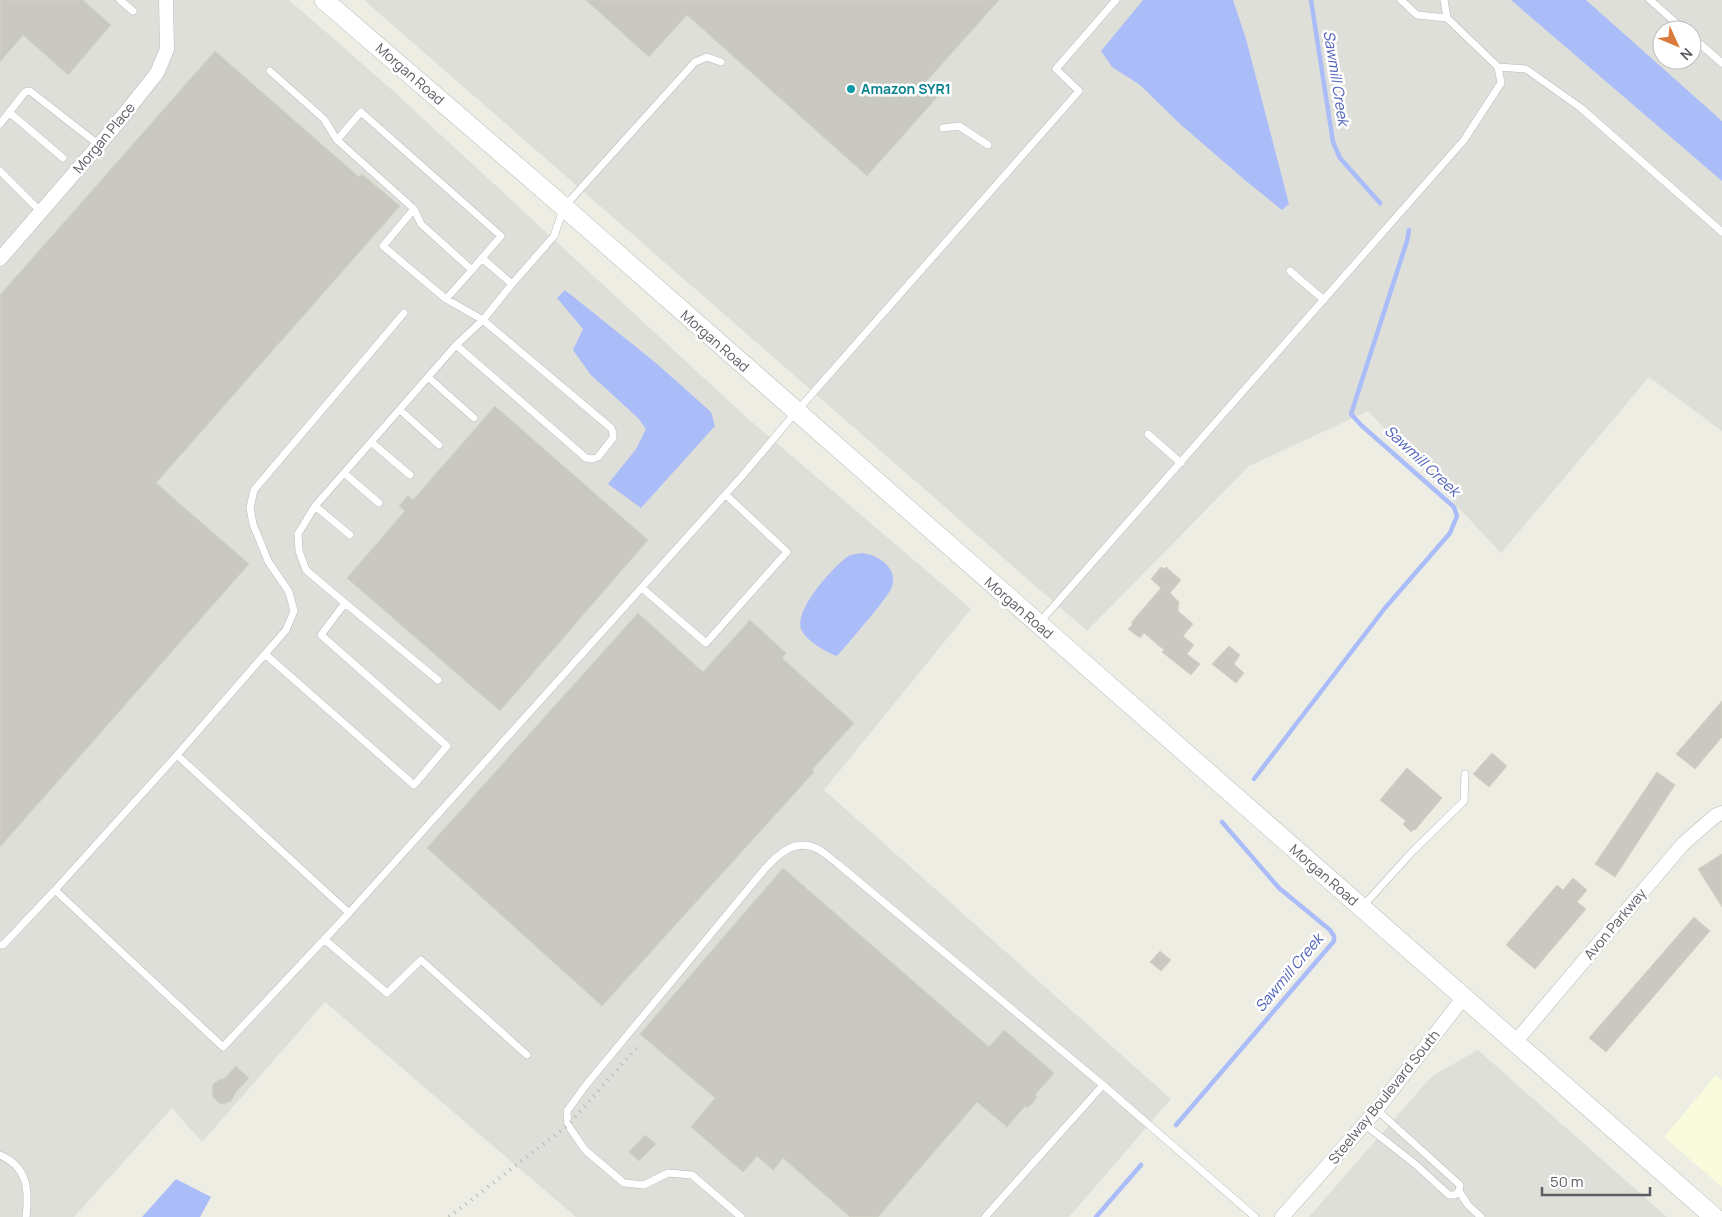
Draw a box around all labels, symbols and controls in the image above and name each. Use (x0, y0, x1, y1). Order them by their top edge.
north arrow (1652, 20, 1702, 70)
water label: Sawmill Creek (1319, 29, 1355, 129)
street label: Morgan Road (372, 39, 449, 109)
text: N (1676, 44, 1697, 65)
place label: Amazon SYR1 (861, 79, 951, 98)
marker: Amazon SYR1 (845, 83, 857, 95)
street label: Morgan Place (68, 98, 139, 177)
street label: Morgan Road (677, 306, 754, 376)
water label: Sawmill Creek (1380, 420, 1466, 503)
street label: Morgan Road (981, 573, 1058, 643)
street label: Morgan Road (1286, 840, 1363, 910)
street label: Avon Parkway (1579, 884, 1650, 963)
water label: Sawmill Creek (1250, 927, 1329, 1016)
street label: Steelway Boulevard South (1324, 1026, 1444, 1168)
scale bar (1542, 1164, 1650, 1196)
text: 50 m (1550, 1171, 1584, 1192)

